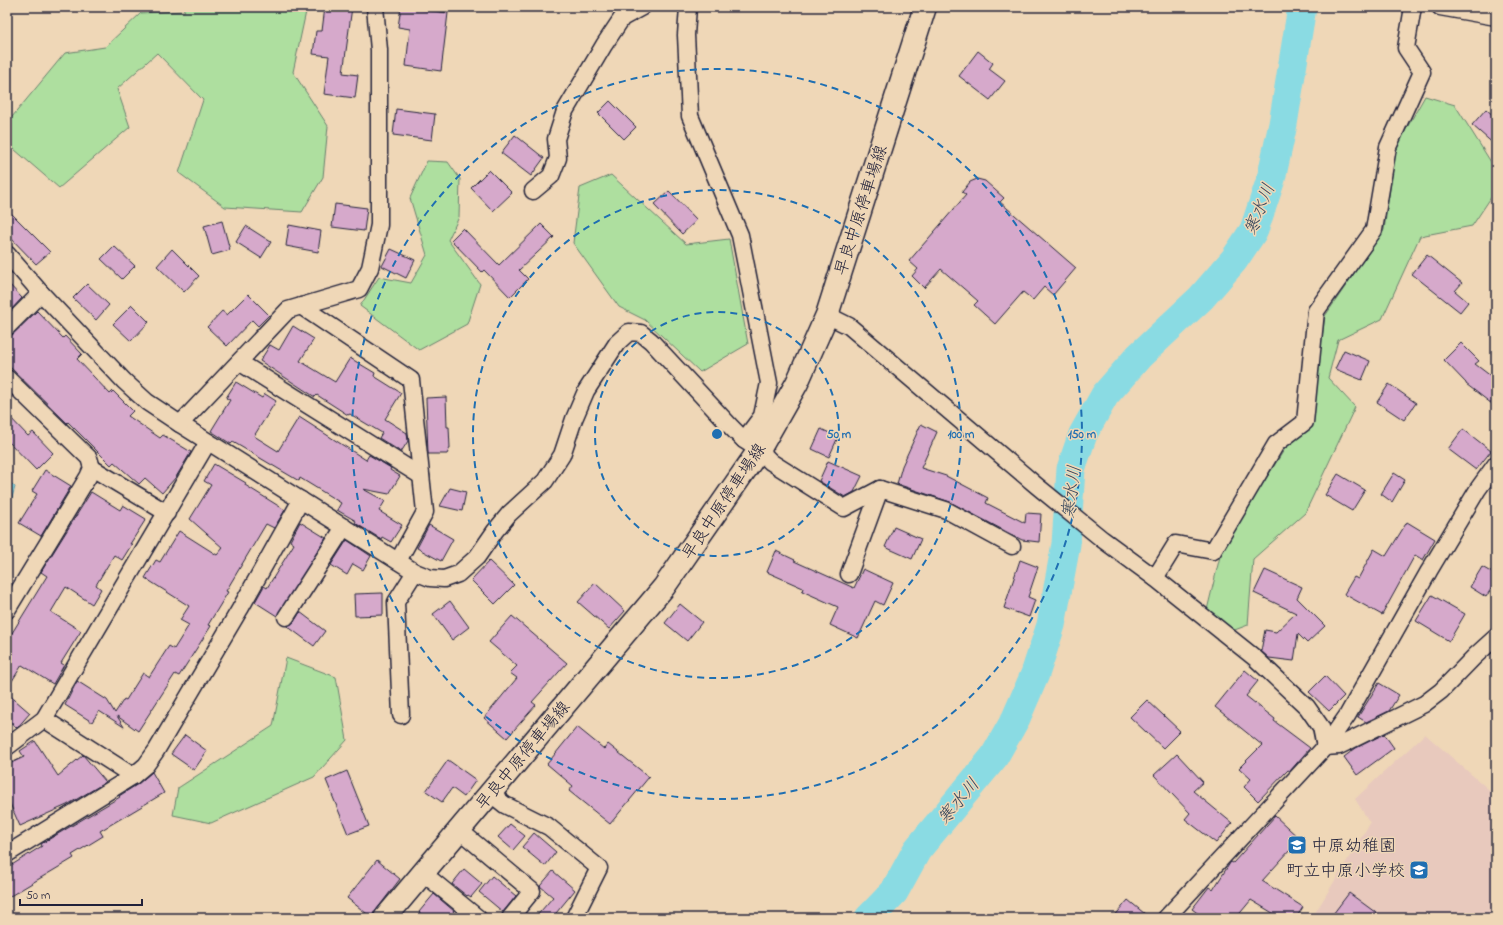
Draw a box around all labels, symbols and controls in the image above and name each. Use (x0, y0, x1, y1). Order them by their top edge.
street label: 早良中原停車場線 (829, 142, 894, 279)
water label: 寒水川 (1239, 180, 1283, 240)
text: 50 m (827, 426, 852, 444)
text: 100 m (948, 426, 975, 444)
text: 150 m (1068, 426, 1097, 444)
centre of rings (710, 427, 724, 441)
street label: 早良中原停車場線 (676, 438, 773, 565)
water label: 寒水川 (1057, 464, 1089, 521)
street label: 早良中原停車場線 (470, 696, 576, 816)
water label: 寒水川 (932, 773, 987, 831)
school or university icon: 中原幼稚園 (1286, 834, 1308, 856)
place label: 中原幼稚園 (1311, 834, 1396, 859)
place label: 町立中原小学校 (1286, 859, 1405, 884)
school or university icon: 町立中原小学校 (1408, 859, 1430, 881)
scale bar (20, 881, 142, 907)
text: 50 m (26, 887, 50, 905)

